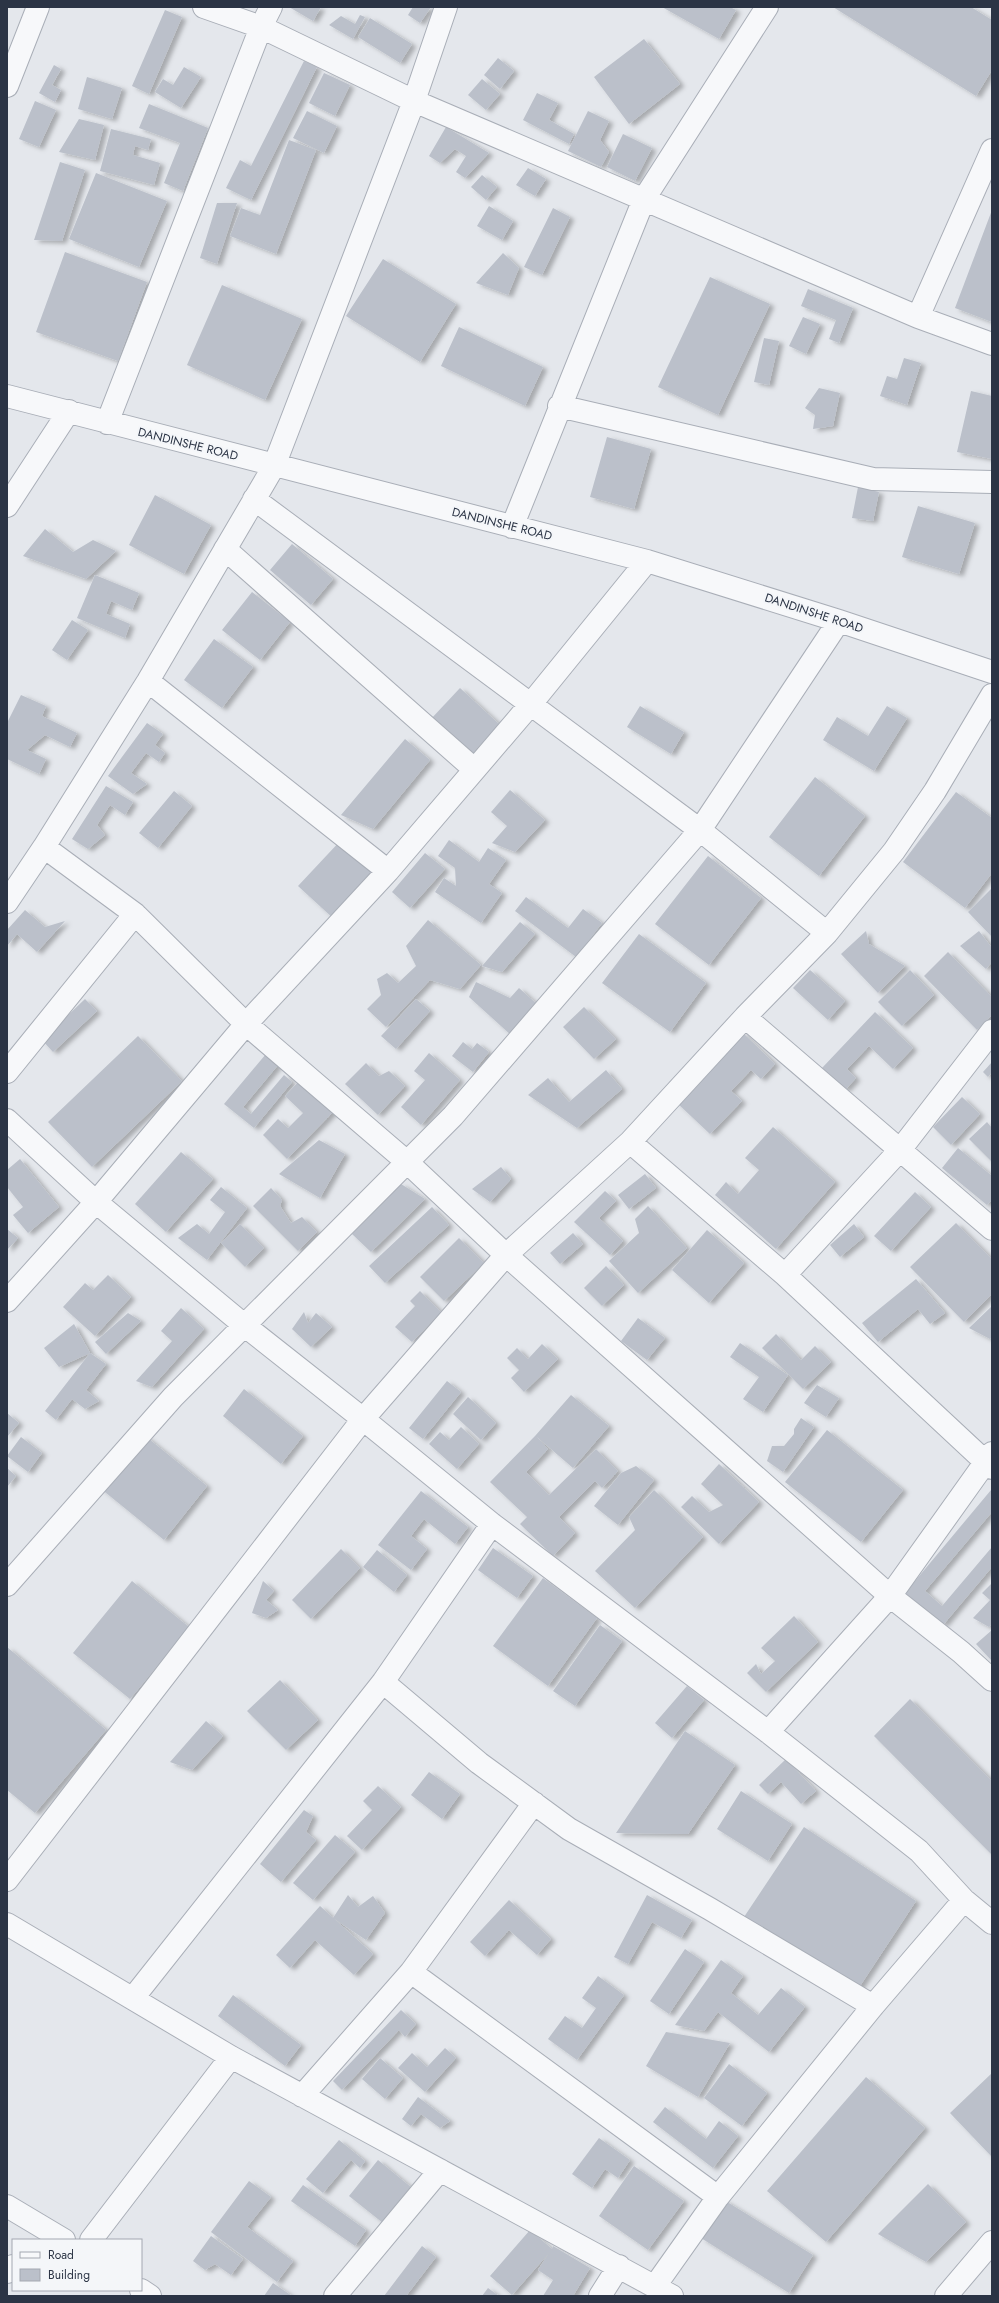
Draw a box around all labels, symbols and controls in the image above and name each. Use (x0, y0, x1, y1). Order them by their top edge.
street label: DANDINSHE ROAD (136, 423, 240, 465)
street label: DANDINSHE ROAD (450, 503, 554, 545)
street label: DANDINSHE ROAD (762, 589, 866, 637)
legend (12, 2239, 142, 2291)
text: Road (48, 2246, 74, 2264)
text: Building (48, 2266, 90, 2284)

